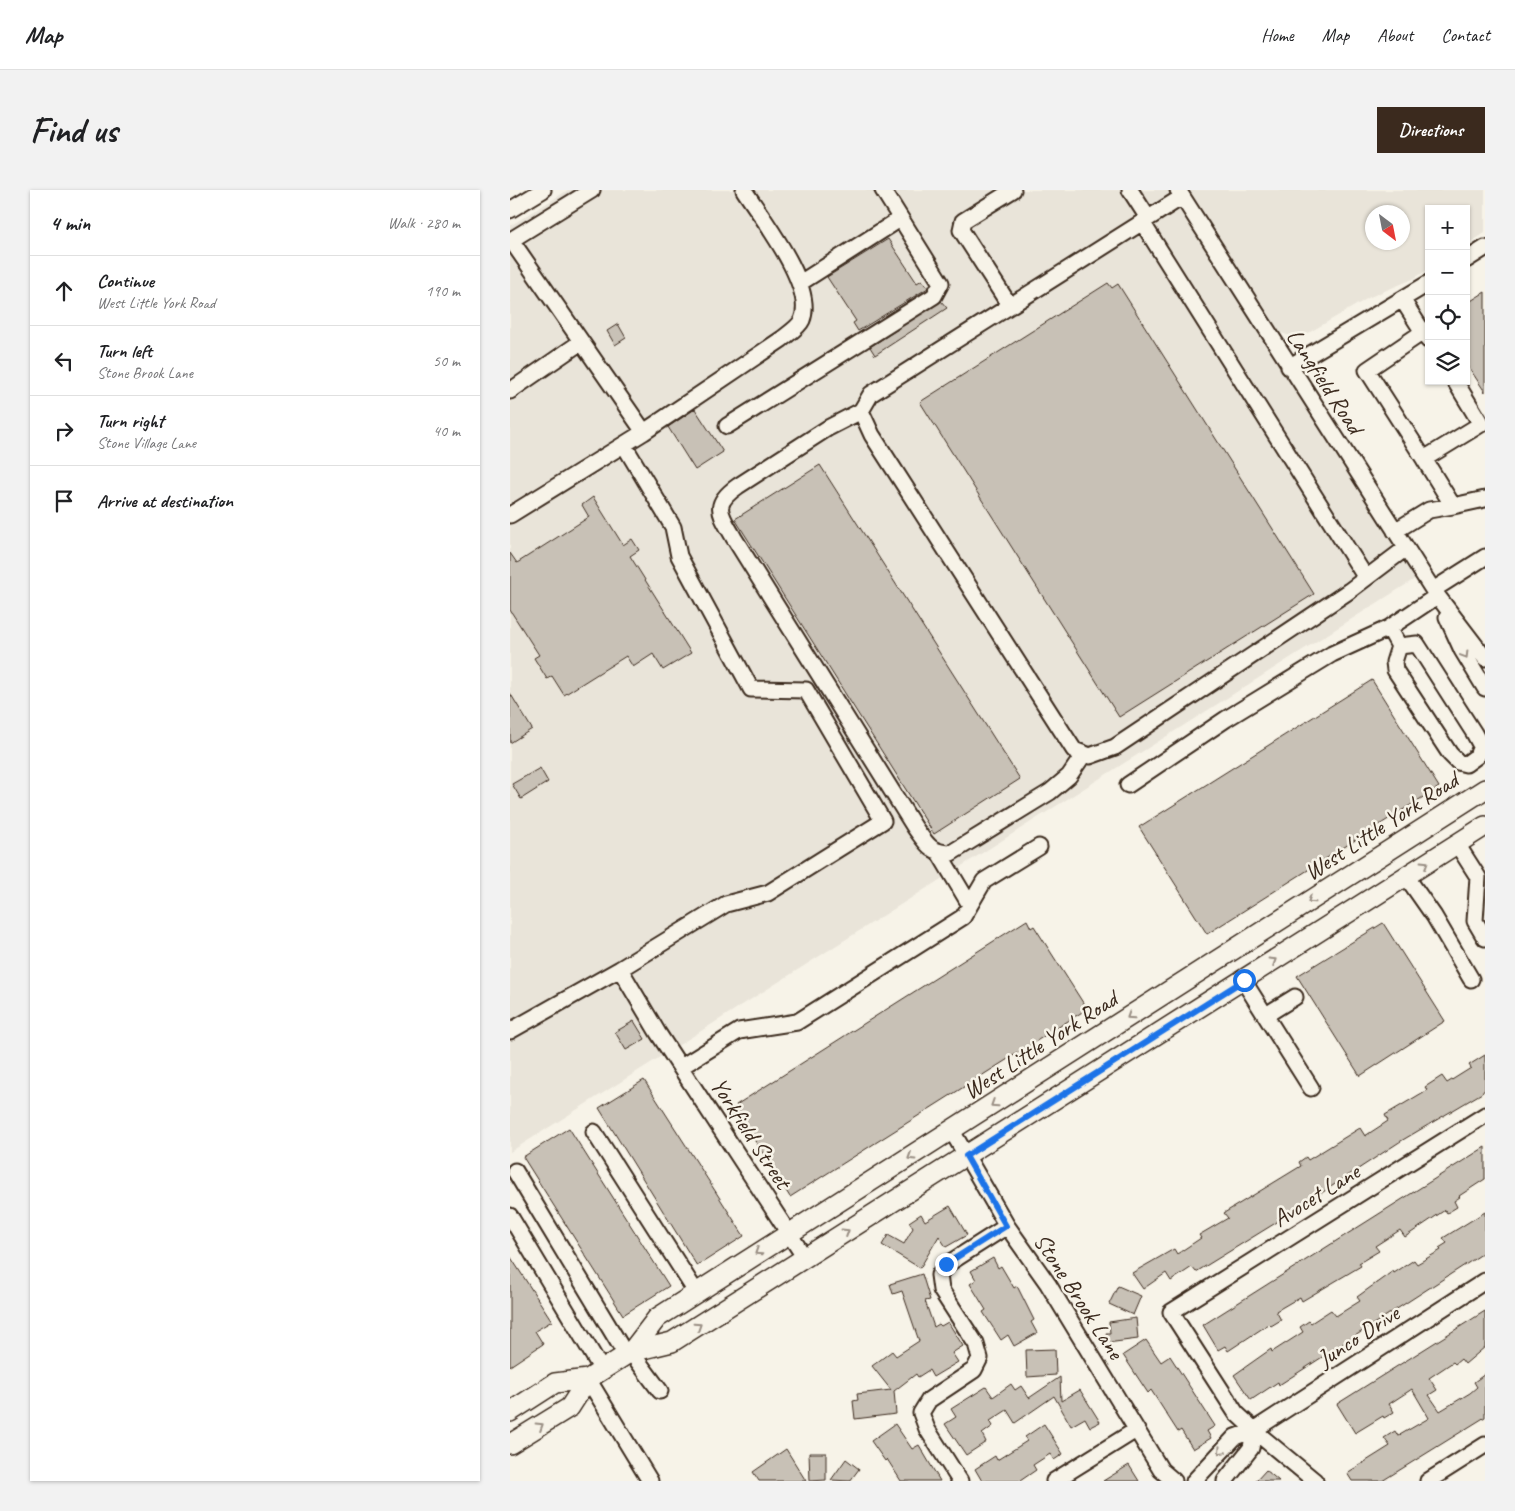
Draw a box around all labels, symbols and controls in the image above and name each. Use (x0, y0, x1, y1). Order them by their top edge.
text: Map (25, 20, 62, 50)
text: Home (1261, 24, 1294, 46)
text: Map (1322, 24, 1349, 46)
text: About (1377, 24, 1413, 46)
text: Contact (1441, 24, 1490, 46)
button: Directions (1377, 107, 1485, 153)
text: Find us (30, 108, 117, 153)
north arrow (1365, 205, 1410, 250)
map controls (1425, 205, 1470, 385)
button: + (1425, 205, 1470, 250)
text: 4 min (50, 210, 90, 236)
text: Walk · 280 m (388, 213, 460, 233)
button: − (1425, 250, 1470, 295)
text: Continue (97, 269, 154, 293)
icon: ahead (50, 277, 78, 305)
text: 190 m (426, 281, 460, 301)
text: West Little York Road (97, 293, 215, 313)
button: locate (1425, 295, 1470, 340)
street label: Langfield Road (1280, 323, 1372, 442)
text: Turn left (97, 339, 152, 363)
button: layers (1425, 340, 1470, 385)
icon: left (50, 347, 78, 375)
text: 50 m (433, 351, 460, 371)
text: Stone Brook Lane (97, 363, 193, 383)
text: Turn right (97, 409, 164, 433)
icon: right (50, 417, 78, 445)
text: 40 m (433, 421, 460, 441)
text: Stone Village Lane (97, 433, 196, 453)
icon: arrive (50, 487, 78, 515)
text: Arrive at destination (97, 489, 233, 513)
one-way arrow (1459, 650, 1469, 659)
street label: West Little York Road (1298, 763, 1467, 887)
one-way arrow (1420, 861, 1429, 870)
one-way arrow (1308, 894, 1317, 904)
one-way arrow (1268, 957, 1277, 967)
route start (1233, 969, 1256, 992)
street label: West Little York Road (957, 982, 1126, 1106)
one-way arrow (1127, 1010, 1136, 1020)
street label: Yorkfield Street (704, 1072, 799, 1196)
one-way arrow (990, 1098, 999, 1107)
one-way arrow (907, 1150, 916, 1160)
street label: Avocet Lane (1267, 1155, 1367, 1233)
one-way arrow (841, 1228, 850, 1238)
street label: Stone Brook Lane (1027, 1228, 1132, 1366)
one-way arrow (755, 1246, 764, 1256)
route end (935, 1253, 958, 1276)
street label: Junco Drive (1310, 1297, 1407, 1374)
one-way arrow (692, 1322, 701, 1332)
one-way arrow (535, 1422, 544, 1432)
one-way arrow (1218, 1446, 1227, 1455)

